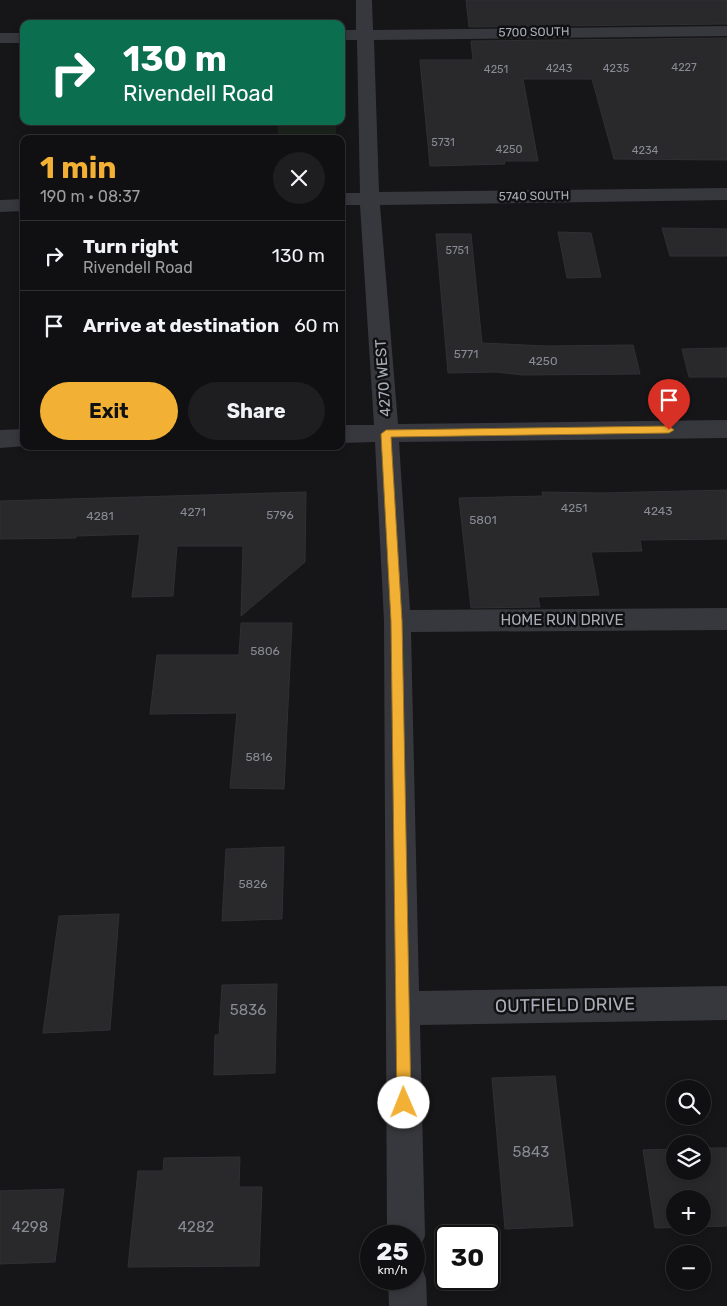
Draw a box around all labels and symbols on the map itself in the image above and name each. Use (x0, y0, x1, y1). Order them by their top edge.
street label: 5700 SOUTH (498, 24, 570, 40)
house number: 4227 (671, 61, 697, 74)
house number: 4243 (546, 62, 573, 75)
house number: 4235 (603, 62, 630, 75)
house number: 4251 (484, 63, 508, 76)
house number: 5731 (431, 136, 455, 149)
house number: 4250 (496, 143, 522, 156)
house number: 4234 (632, 144, 659, 157)
street label: 5740 SOUTH (499, 188, 569, 204)
house number: 5751 (445, 244, 469, 257)
street label: 4270 WEST (371, 338, 395, 417)
house number: 5771 (454, 347, 478, 361)
house number: 4250 (528, 354, 558, 368)
pin (648, 379, 690, 430)
house number: 4251 (561, 501, 587, 515)
house number: 4243 (643, 504, 673, 518)
house number: 4271 (180, 505, 206, 519)
house number: 5796 (266, 508, 294, 522)
house number: 4281 (86, 509, 114, 523)
house number: 5801 (469, 513, 497, 527)
street label: HOME RUN DRIVE (500, 611, 624, 629)
house number: 5806 (250, 644, 280, 658)
house number: 5816 (245, 750, 273, 764)
house number: 5826 (238, 877, 268, 891)
street label: OUTFIELD DRIVE (495, 993, 635, 1017)
house number: 5836 (230, 1001, 266, 1019)
position arrow (377, 1076, 429, 1128)
house number: 5843 (513, 1143, 549, 1161)
house number: 4298 (12, 1218, 48, 1236)
house number: 4282 (178, 1218, 214, 1236)
speed limit sign: 30 (435, 1225, 500, 1290)

